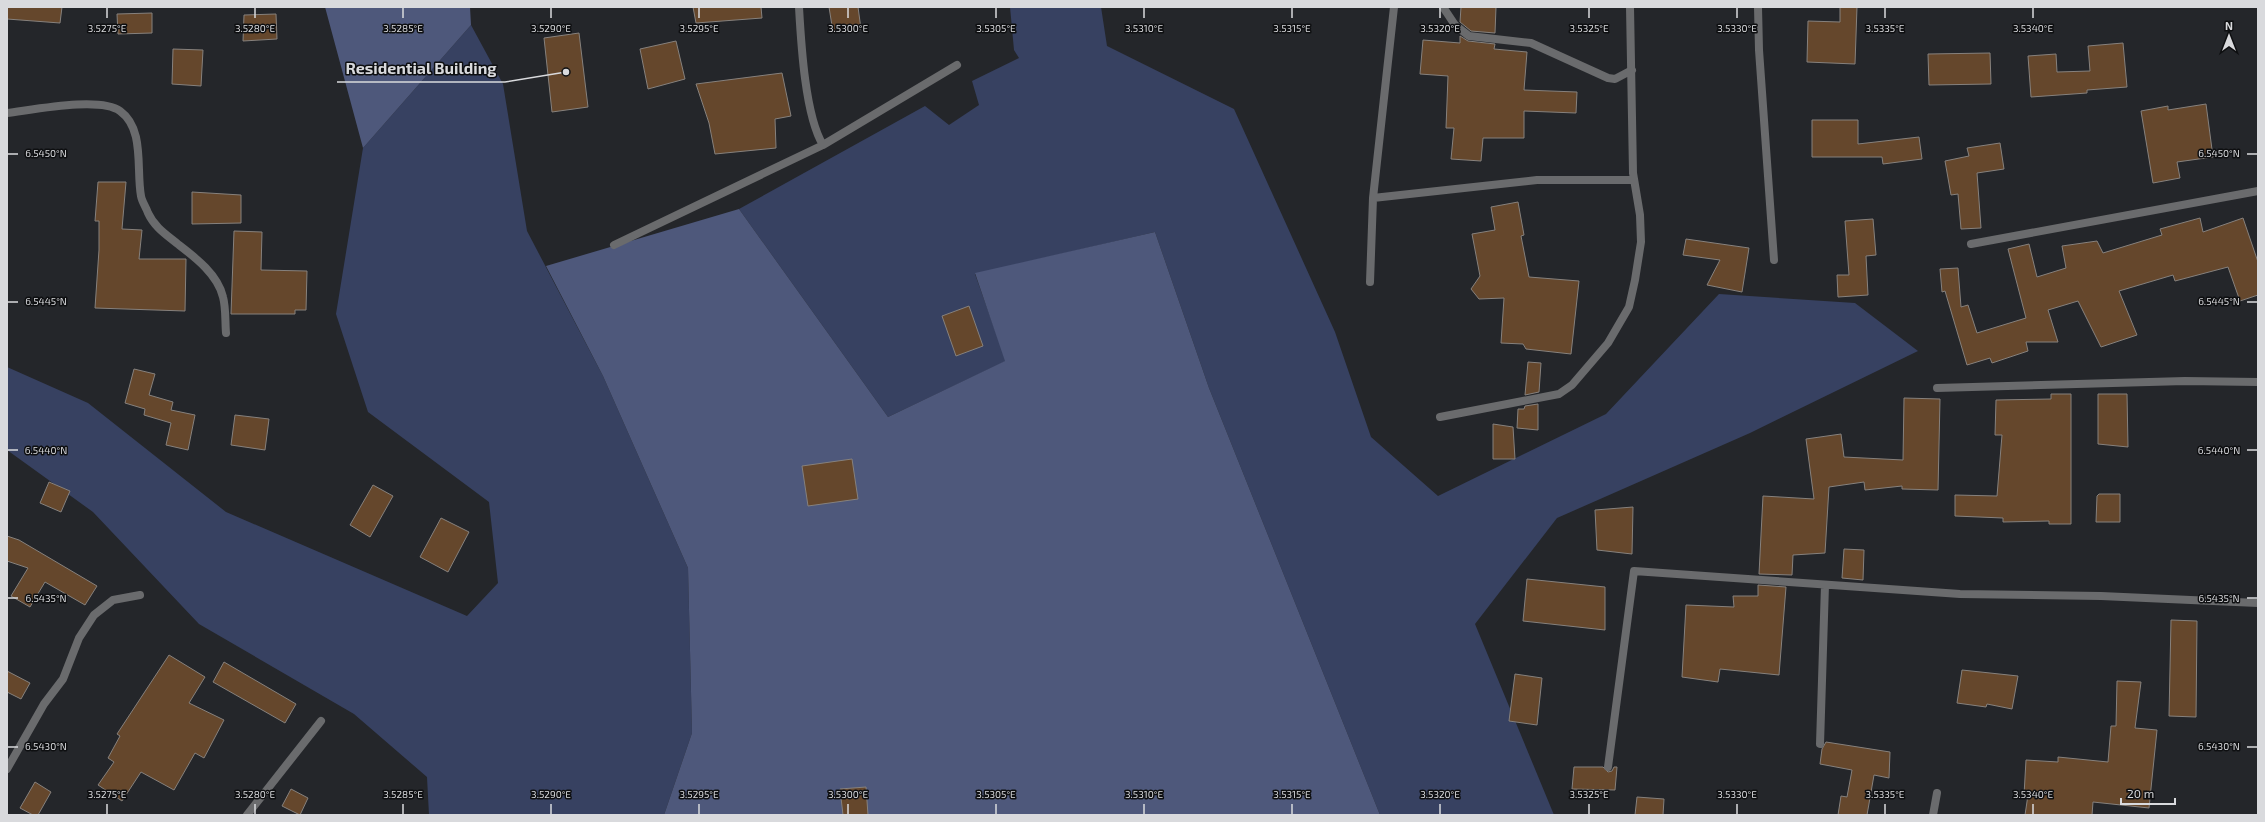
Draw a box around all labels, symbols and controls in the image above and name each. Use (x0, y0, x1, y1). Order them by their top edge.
north arrow (2209, 16, 2249, 56)
text: N (2225, 19, 2233, 32)
text: 3.5275°E (88, 22, 127, 34)
text: 3.5280°E (235, 22, 275, 34)
text: 3.5285°E (383, 22, 423, 34)
text: 3.5290°E (531, 22, 571, 34)
text: 3.5295°E (679, 22, 719, 34)
text: 3.5300°E (828, 22, 868, 34)
text: 3.5305°E (976, 22, 1016, 34)
text: 3.5310°E (1125, 22, 1163, 34)
text: 3.5315°E (1273, 22, 1311, 34)
text: 3.5320°E (1420, 22, 1460, 34)
text: 3.5325°E (1570, 22, 1609, 34)
text: 3.5330°E (1717, 22, 1757, 34)
text: 3.5335°E (1866, 22, 1905, 34)
text: 3.5340°E (2013, 22, 2053, 34)
callout: Residential Building (337, 54, 505, 82)
text: Residential Building (345, 58, 497, 77)
text: 6.5450°N (25, 147, 67, 159)
text: 6.5450°N (2198, 147, 2240, 159)
text: 6.5445°N (25, 295, 67, 307)
text: 6.5445°N (2198, 295, 2240, 307)
text: 6.5440°N (25, 444, 67, 456)
text: 6.5440°N (2198, 444, 2240, 456)
text: 6.5435°N (25, 592, 67, 604)
text: 6.5435°N (2198, 592, 2240, 604)
text: 6.5430°N (25, 740, 67, 752)
text: 6.5430°N (2198, 740, 2240, 752)
scale bar (2121, 780, 2175, 806)
text: 20 m (2127, 786, 2154, 800)
text: 3.5275°E (88, 788, 127, 800)
text: 3.5280°E (235, 788, 275, 800)
text: 3.5285°E (383, 788, 423, 800)
text: 3.5290°E (531, 788, 571, 800)
text: 3.5295°E (679, 788, 719, 800)
text: 3.5300°E (828, 788, 868, 800)
text: 3.5305°E (976, 788, 1016, 800)
text: 3.5310°E (1125, 788, 1163, 800)
text: 3.5315°E (1273, 788, 1311, 800)
text: 3.5320°E (1420, 788, 1460, 800)
text: 3.5325°E (1570, 788, 1609, 800)
text: 3.5330°E (1717, 788, 1757, 800)
text: 3.5335°E (1866, 788, 1905, 800)
text: 3.5340°E (2013, 788, 2053, 800)

